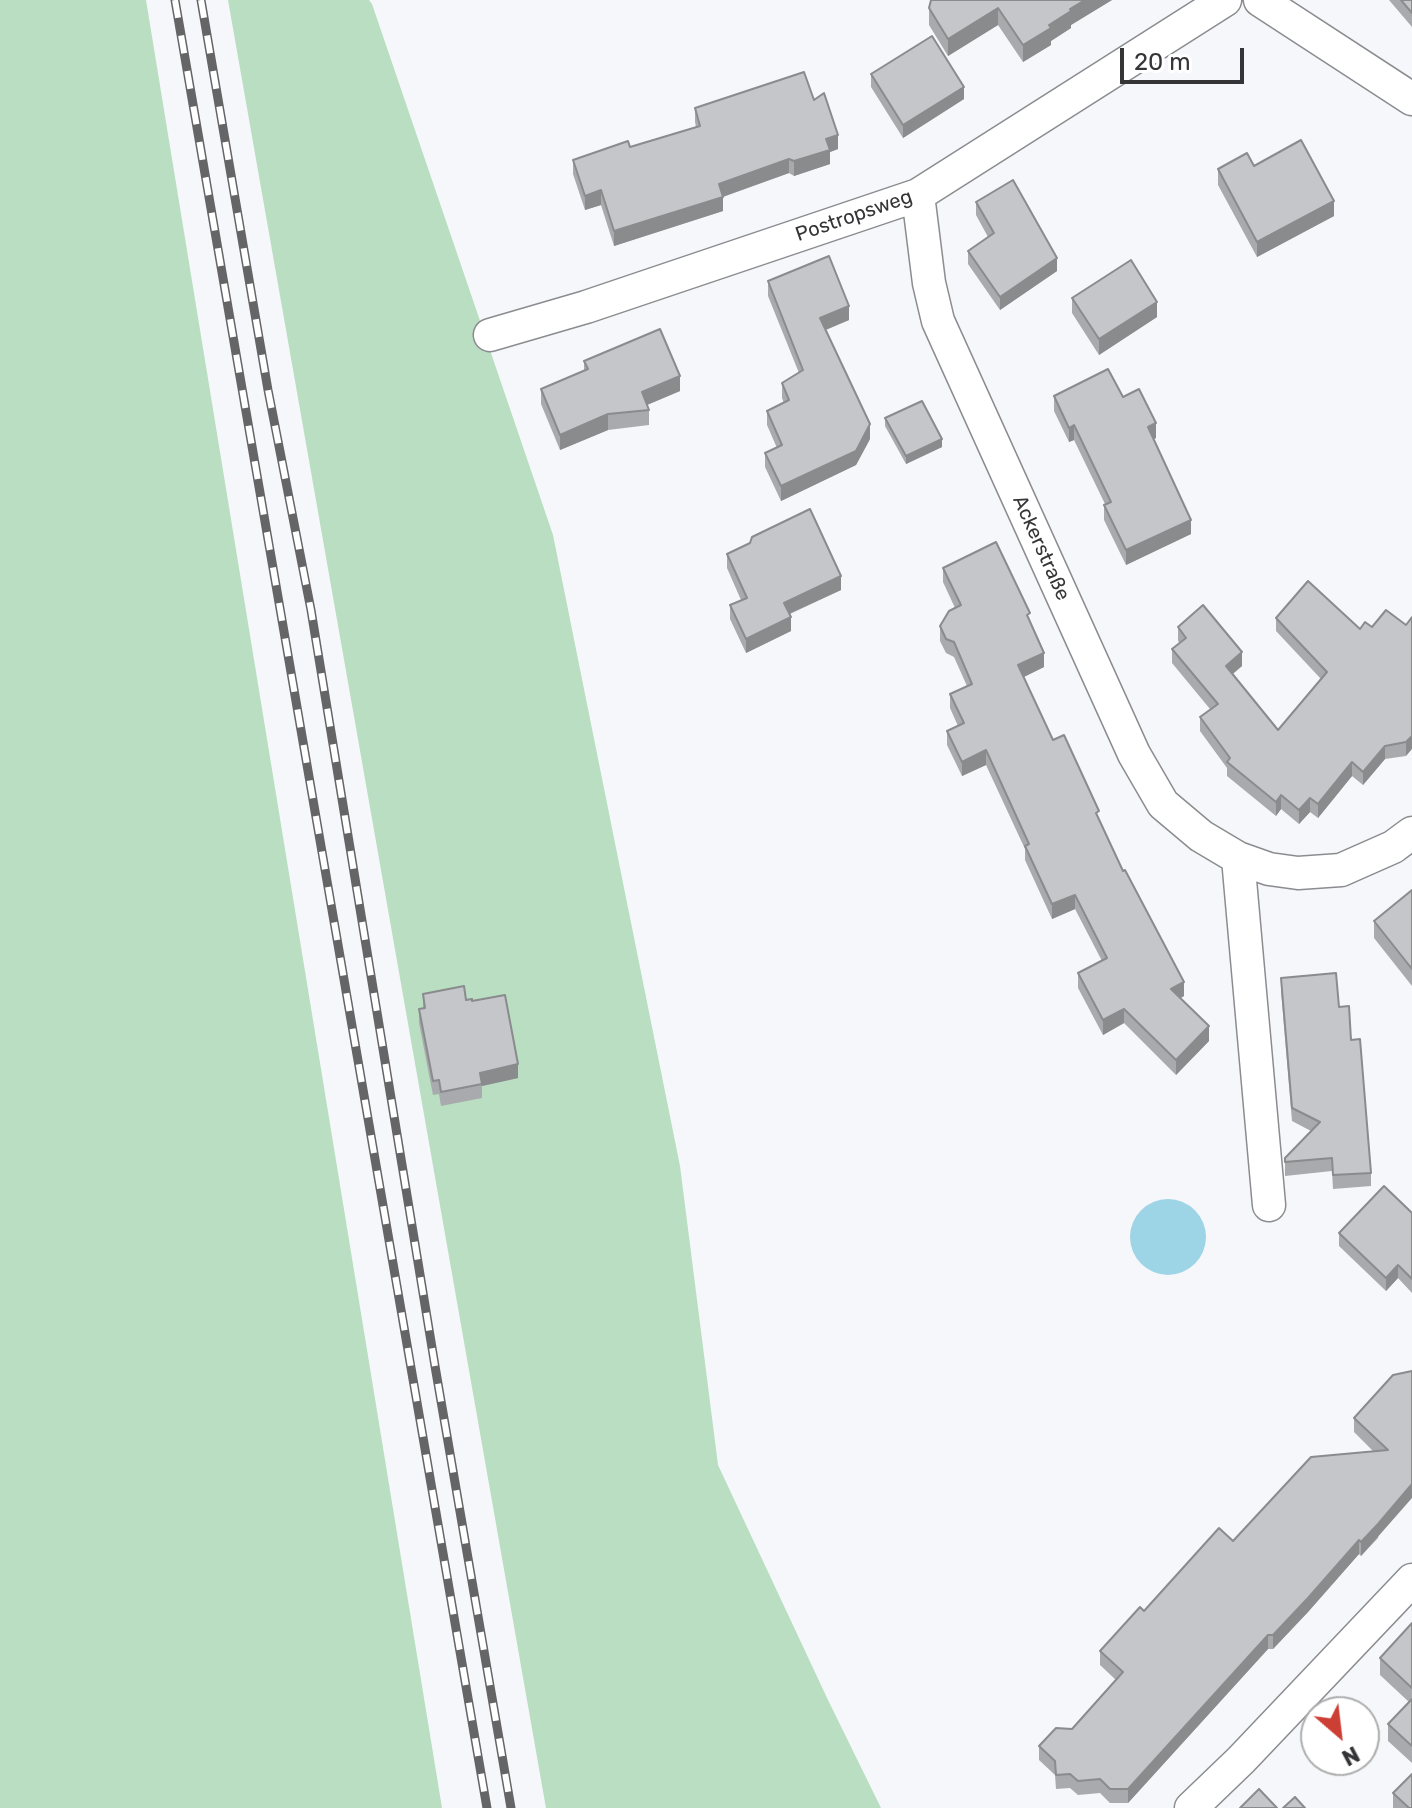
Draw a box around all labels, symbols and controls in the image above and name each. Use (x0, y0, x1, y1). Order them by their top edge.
scale bar (1124, 32, 1248, 82)
text: 20 m (1134, 48, 1191, 76)
street label: Postropsweg (792, 185, 916, 247)
street label: Ackerstraße (1007, 492, 1075, 604)
north arrow (1300, 1696, 1380, 1776)
text: N (1337, 1740, 1364, 1771)

